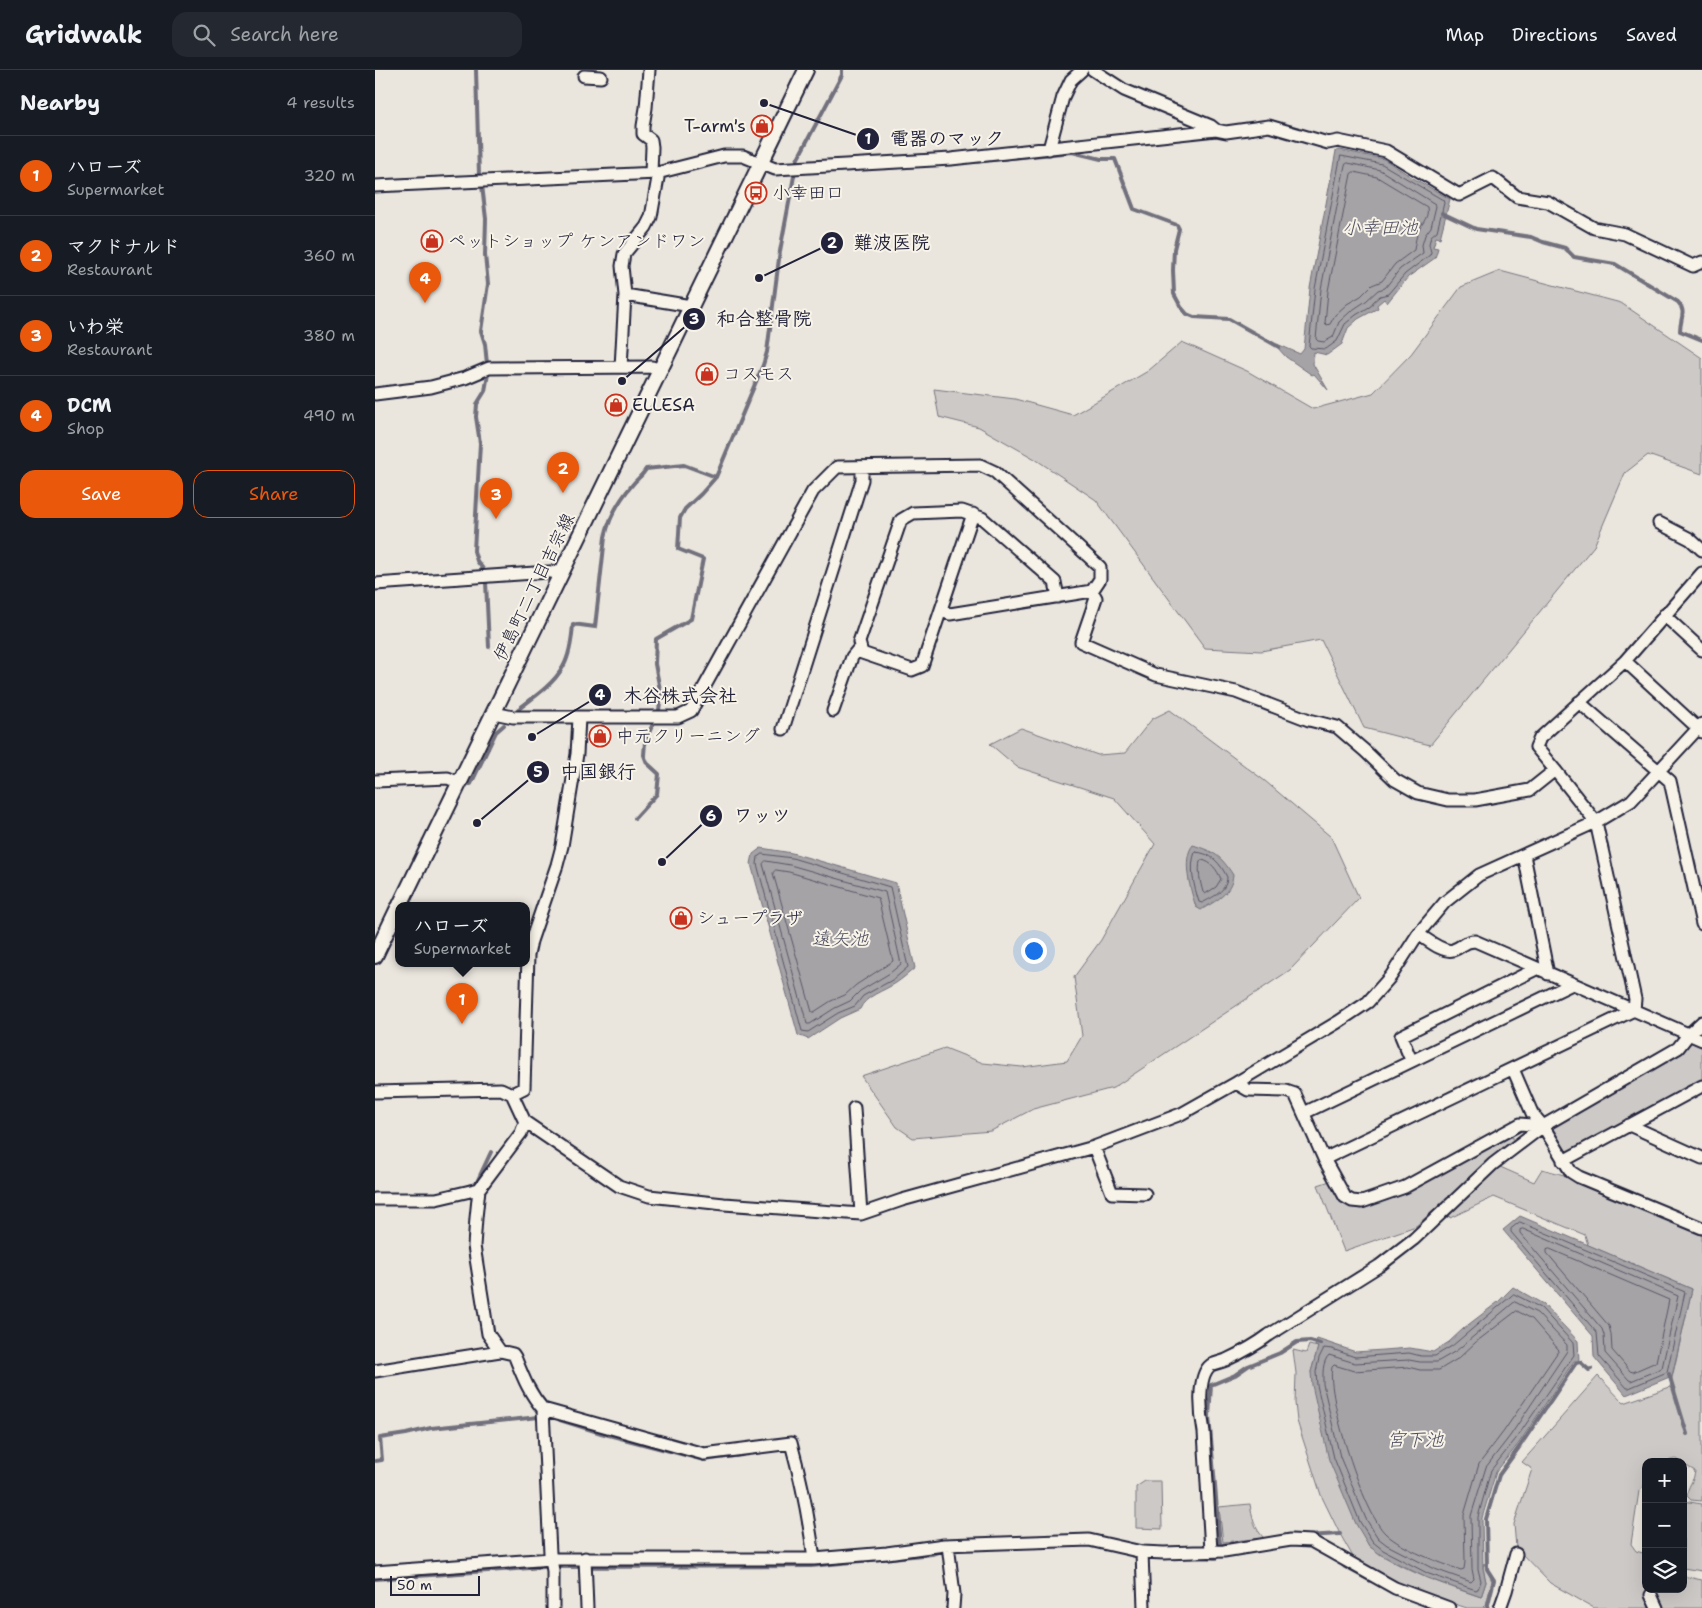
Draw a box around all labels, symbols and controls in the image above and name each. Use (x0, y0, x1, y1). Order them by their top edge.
search box (172, 12, 522, 57)
text: Gridwalk (25, 19, 142, 51)
icon: search (190, 21, 218, 49)
text: Search here (230, 22, 339, 47)
text: Map (1446, 23, 1484, 47)
text: Directions (1512, 23, 1598, 47)
text: Saved (1626, 23, 1677, 47)
text: Nearby (20, 89, 100, 117)
text: 4 results (286, 92, 355, 113)
place label: T-arm's (684, 114, 746, 138)
shop icon: T-arm's (750, 114, 774, 138)
callout: 電器のマック (855, 122, 1014, 156)
text: 電器のマック (890, 126, 1004, 151)
text: 1 (865, 129, 872, 149)
text: ハローズ (67, 154, 141, 179)
text: 1 (32, 165, 40, 186)
text: 320 m (304, 165, 355, 186)
text: Supermarket (67, 179, 164, 200)
bus stop icon: 小幸田口 (744, 181, 768, 205)
place label: 小幸田口 (772, 181, 844, 205)
water label: 小幸田池 (1342, 215, 1419, 240)
callout: 難波医院 (819, 226, 940, 260)
shop icon: ペットショップ ケンアンドワン (420, 229, 444, 253)
place label: ペットショップ ケンアンドワン (448, 229, 705, 253)
text: 難波医院 (854, 230, 930, 255)
text: 2 (827, 233, 838, 253)
text: マクドナルド (67, 234, 180, 259)
text: 2 (30, 245, 42, 266)
text: 360 m (303, 245, 355, 266)
text: Restaurant (67, 259, 153, 280)
pin: 4 (409, 262, 441, 303)
callout: 和合整骨院 (681, 302, 821, 336)
text: 和合整骨院 (716, 306, 812, 331)
text: 3 (689, 309, 699, 329)
text: いわ栄 (67, 314, 124, 339)
text: 3 (30, 325, 42, 346)
text: 380 m (303, 325, 355, 346)
text: Restaurant (67, 339, 153, 360)
shop icon: コスモス (695, 362, 719, 386)
place label: コスモス (723, 362, 794, 386)
text: DCM (67, 393, 112, 418)
shop icon: ELLESA (604, 393, 628, 417)
place label: ELLESA (632, 393, 695, 417)
text: 4 (30, 405, 42, 426)
text: 490 m (303, 405, 355, 426)
text: Shop (67, 418, 104, 439)
pin: 2 (547, 452, 579, 493)
button: Save (20, 470, 183, 518)
button: Share (193, 470, 355, 518)
pin: 3 (480, 478, 512, 519)
street label: 伊島町二丁目吉宗線 (488, 509, 580, 665)
callout: 木谷株式会社 (588, 678, 747, 712)
text: 木谷株式会社 (623, 683, 737, 708)
text: 4 (595, 685, 606, 705)
shop icon: 中元クリーニング (588, 724, 612, 748)
place label: 中元クリーニング (616, 724, 760, 748)
callout: 中国銀行 (525, 755, 646, 789)
text: 中国銀行 (560, 759, 636, 784)
text: 5 (533, 762, 543, 782)
callout: ワッツ (698, 799, 800, 833)
text: ワッツ (733, 803, 791, 828)
text: 6 (706, 806, 716, 826)
popup (395, 902, 530, 967)
shop icon: シュープラザ (669, 906, 693, 930)
place label: シュープラザ (697, 906, 803, 930)
text: ハローズ (414, 913, 488, 938)
water label: 遠矢池 (811, 926, 869, 951)
text: Supermarket (414, 938, 511, 959)
your location (1021, 938, 1047, 964)
pin: 1 (446, 983, 478, 1024)
water label: 宮下池 (1386, 1427, 1444, 1452)
map controls (1642, 1458, 1687, 1593)
button: + (1642, 1458, 1687, 1503)
button: − (1642, 1503, 1687, 1548)
button: layers (1642, 1548, 1687, 1593)
scale bar (390, 1573, 480, 1596)
text: 50 m (397, 1576, 432, 1594)

